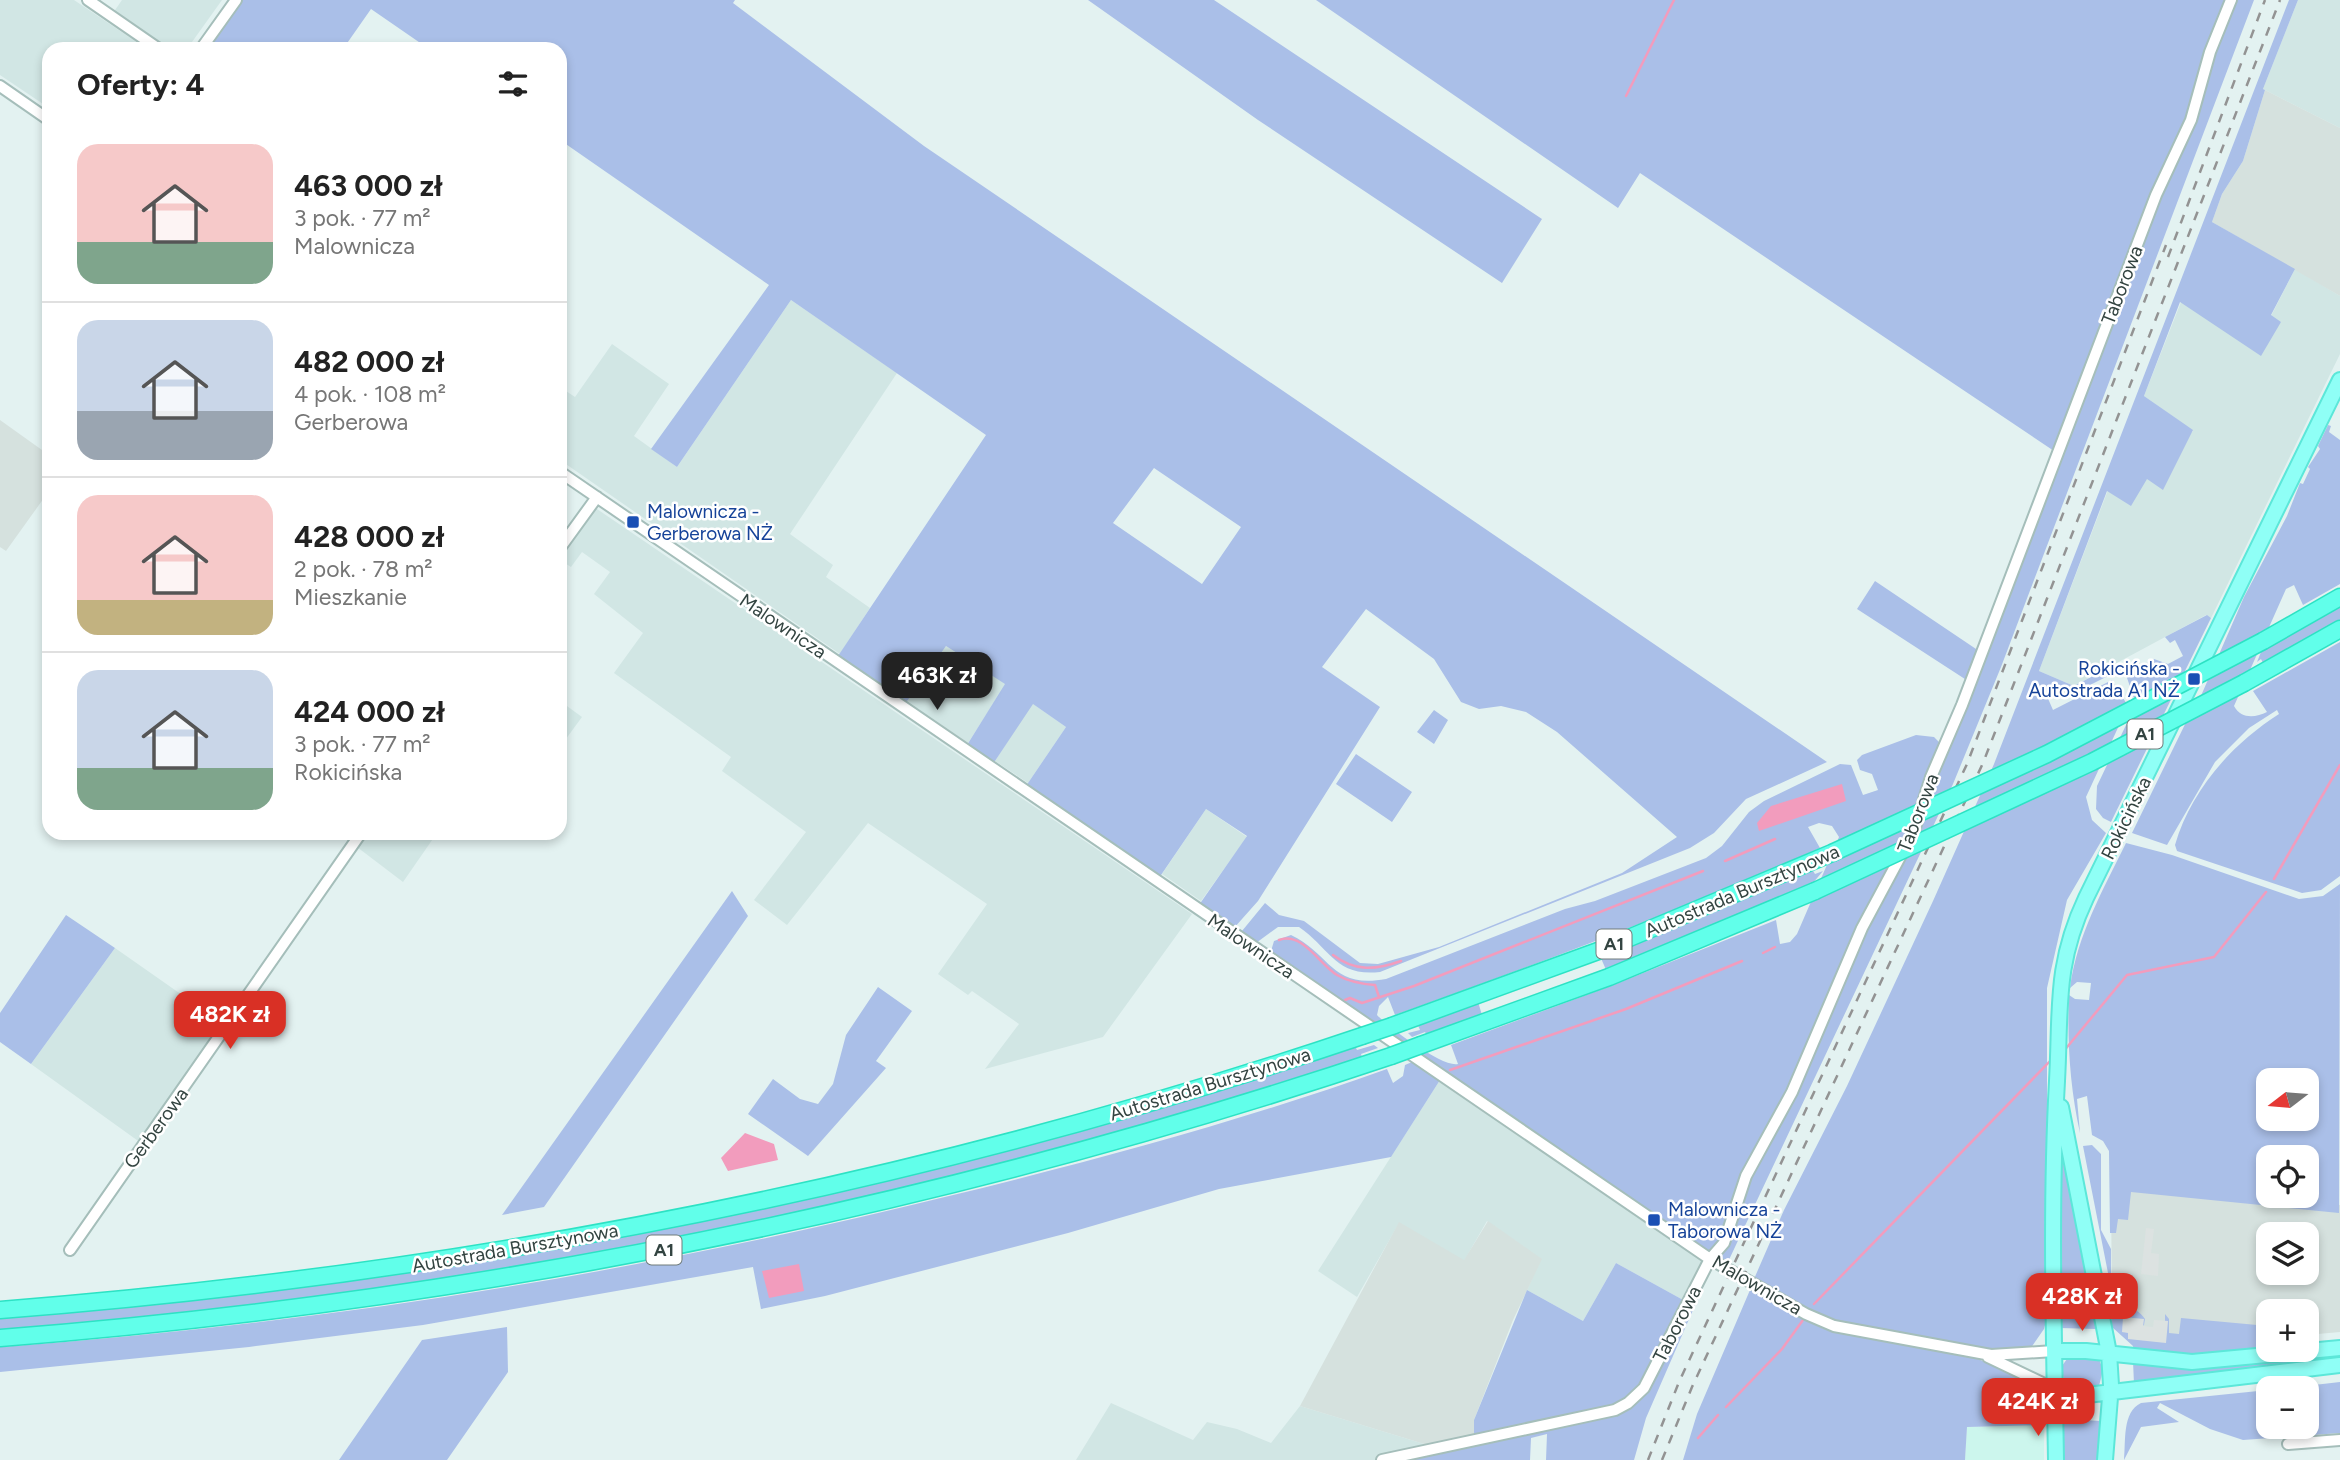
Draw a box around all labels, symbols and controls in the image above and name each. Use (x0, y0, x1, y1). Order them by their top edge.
icon: filters (494, 65, 532, 103)
text: Oferty: 4 (77, 66, 205, 103)
text: 463 000 zł (294, 167, 443, 204)
icon: home (133, 172, 217, 256)
text: 3 pok. · 77 m² (294, 204, 431, 232)
text: Malownicza (294, 232, 415, 260)
street label: Taborowa (2096, 242, 2148, 328)
text: 482 000 zł (294, 343, 444, 380)
icon: home (133, 348, 217, 432)
text: 4 pok. · 108 m² (294, 380, 446, 408)
text: Gerberowa (294, 408, 408, 436)
place label: Malownicza - Gerberowa NŻ (647, 500, 773, 545)
marker: Malownicza - Gerberowa NŻ (625, 514, 641, 530)
text: 428 000 zł (294, 518, 444, 555)
icon: home (133, 523, 217, 607)
text: 2 pok. · 78 m² (294, 555, 433, 583)
text: Mieszkanie (294, 583, 407, 611)
street label: Malownicza (735, 589, 831, 663)
pin: 463K zł (872, 652, 1002, 712)
place label: Rokicińska - Autostrada A1 NŻ (2028, 657, 2180, 702)
text: 463K zł (897, 661, 977, 689)
marker: Rokicińska - Autostrada A1 NŻ (2186, 671, 2202, 687)
text: 424 000 zł (294, 693, 445, 730)
icon: home (133, 698, 217, 782)
road number: A1 (2128, 720, 2162, 748)
text: 3 pok. · 77 m² (294, 730, 431, 758)
text: Rokicińska (294, 758, 402, 786)
street label: Taborowa (1892, 770, 1944, 856)
street label: Rokicińska (2096, 773, 2156, 863)
street label: Autostrada Bursztynowa (1641, 840, 1843, 942)
street label: Malownicza (1203, 909, 1299, 983)
road number: A1 (1596, 930, 1632, 959)
pin: 482K zł (165, 992, 295, 1051)
text: 482K zł (190, 1000, 270, 1028)
street label: Autostrada Bursztynowa (1107, 1042, 1313, 1126)
north arrow (2256, 1068, 2319, 1130)
map controls (2256, 1068, 2319, 1439)
street label: Gerberowa (119, 1083, 193, 1173)
button: locate (2256, 1145, 2319, 1208)
place label: Malownicza - Taborowa NŻ (1668, 1198, 1782, 1243)
marker: Malownicza - Taborowa NŻ (1646, 1212, 1662, 1228)
street label: Autostrada Bursztynowa (410, 1219, 620, 1277)
button: layers (2256, 1222, 2319, 1285)
road number: A1 (646, 1236, 682, 1265)
street label: Malownicza (1708, 1250, 1806, 1320)
pin: 428K zł (2017, 1274, 2147, 1333)
street label: Taborowa (1648, 1282, 1706, 1366)
text: 428K zł (2042, 1282, 2122, 1310)
button: + (2256, 1299, 2319, 1362)
button: − (2256, 1376, 2319, 1439)
pin: 424K zł (1973, 1378, 2103, 1438)
text: 424K zł (1998, 1387, 2078, 1415)

